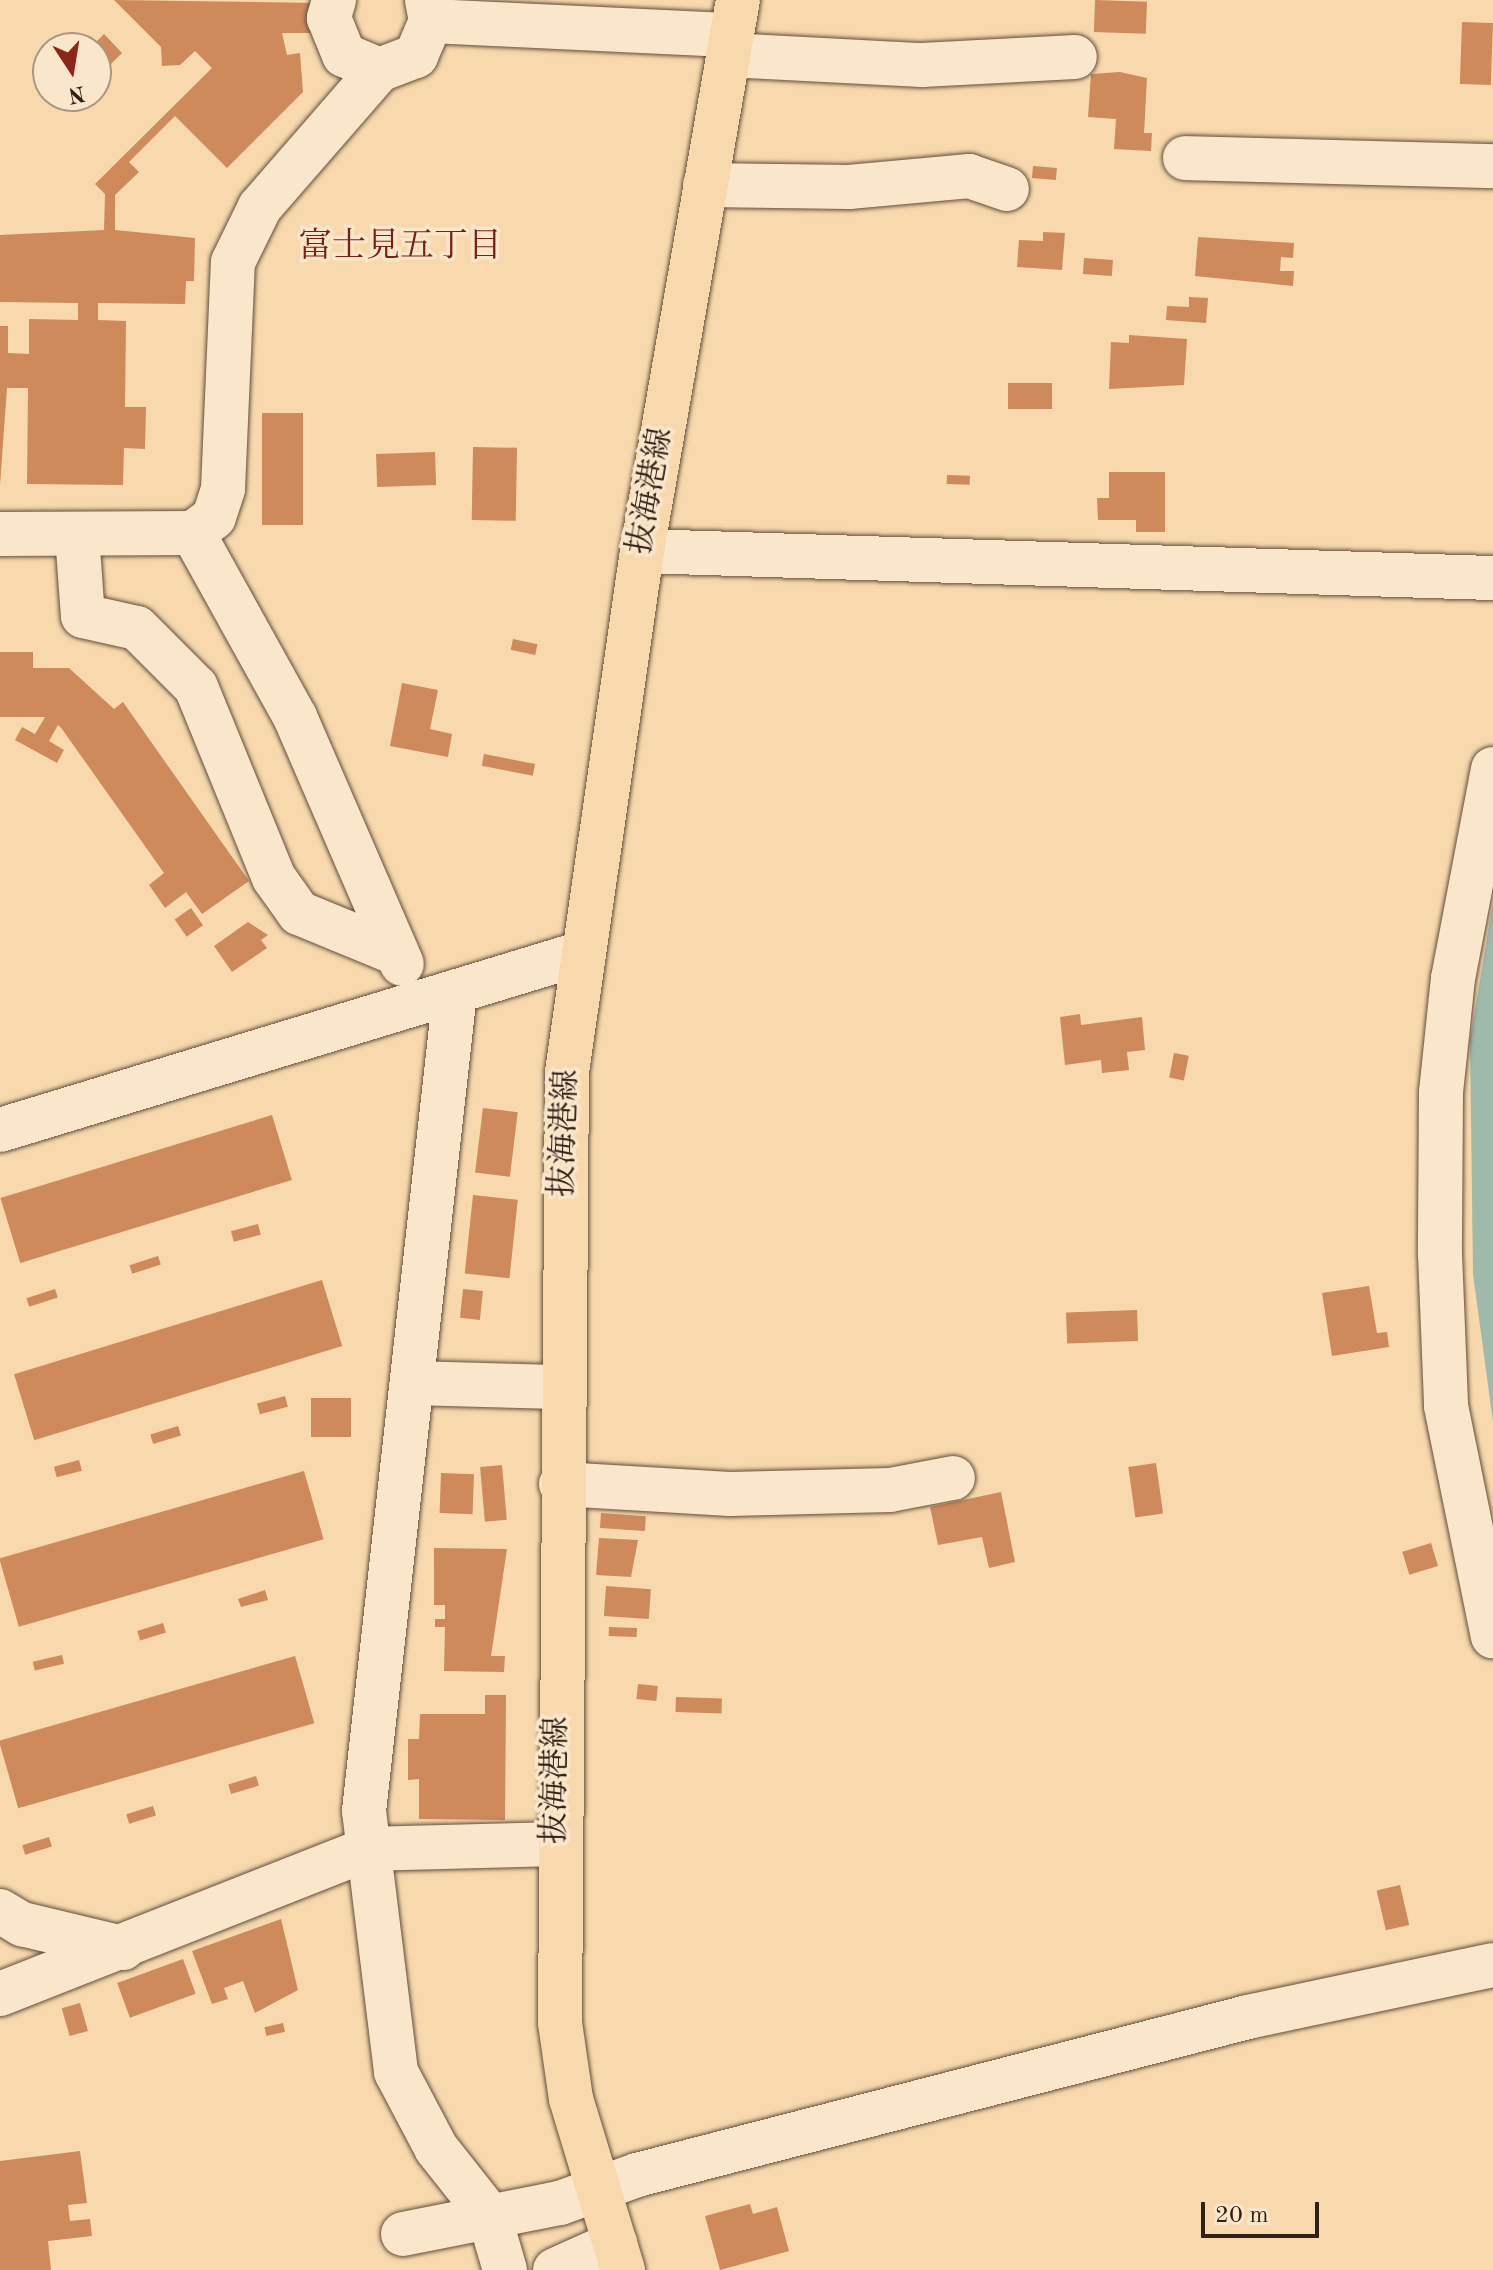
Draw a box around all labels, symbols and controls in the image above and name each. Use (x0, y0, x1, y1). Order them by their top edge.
north arrow (32, 32, 112, 112)
text: N (66, 81, 87, 106)
district label: 富士見五丁目 (298, 228, 502, 268)
street label: 抜海港線 (622, 425, 682, 557)
street label: 抜海港線 (545, 1068, 587, 1198)
street label: 抜海港線 (537, 1716, 577, 1844)
scale bar (1205, 2186, 1323, 2236)
text: 20 m (1215, 2204, 1269, 2228)

